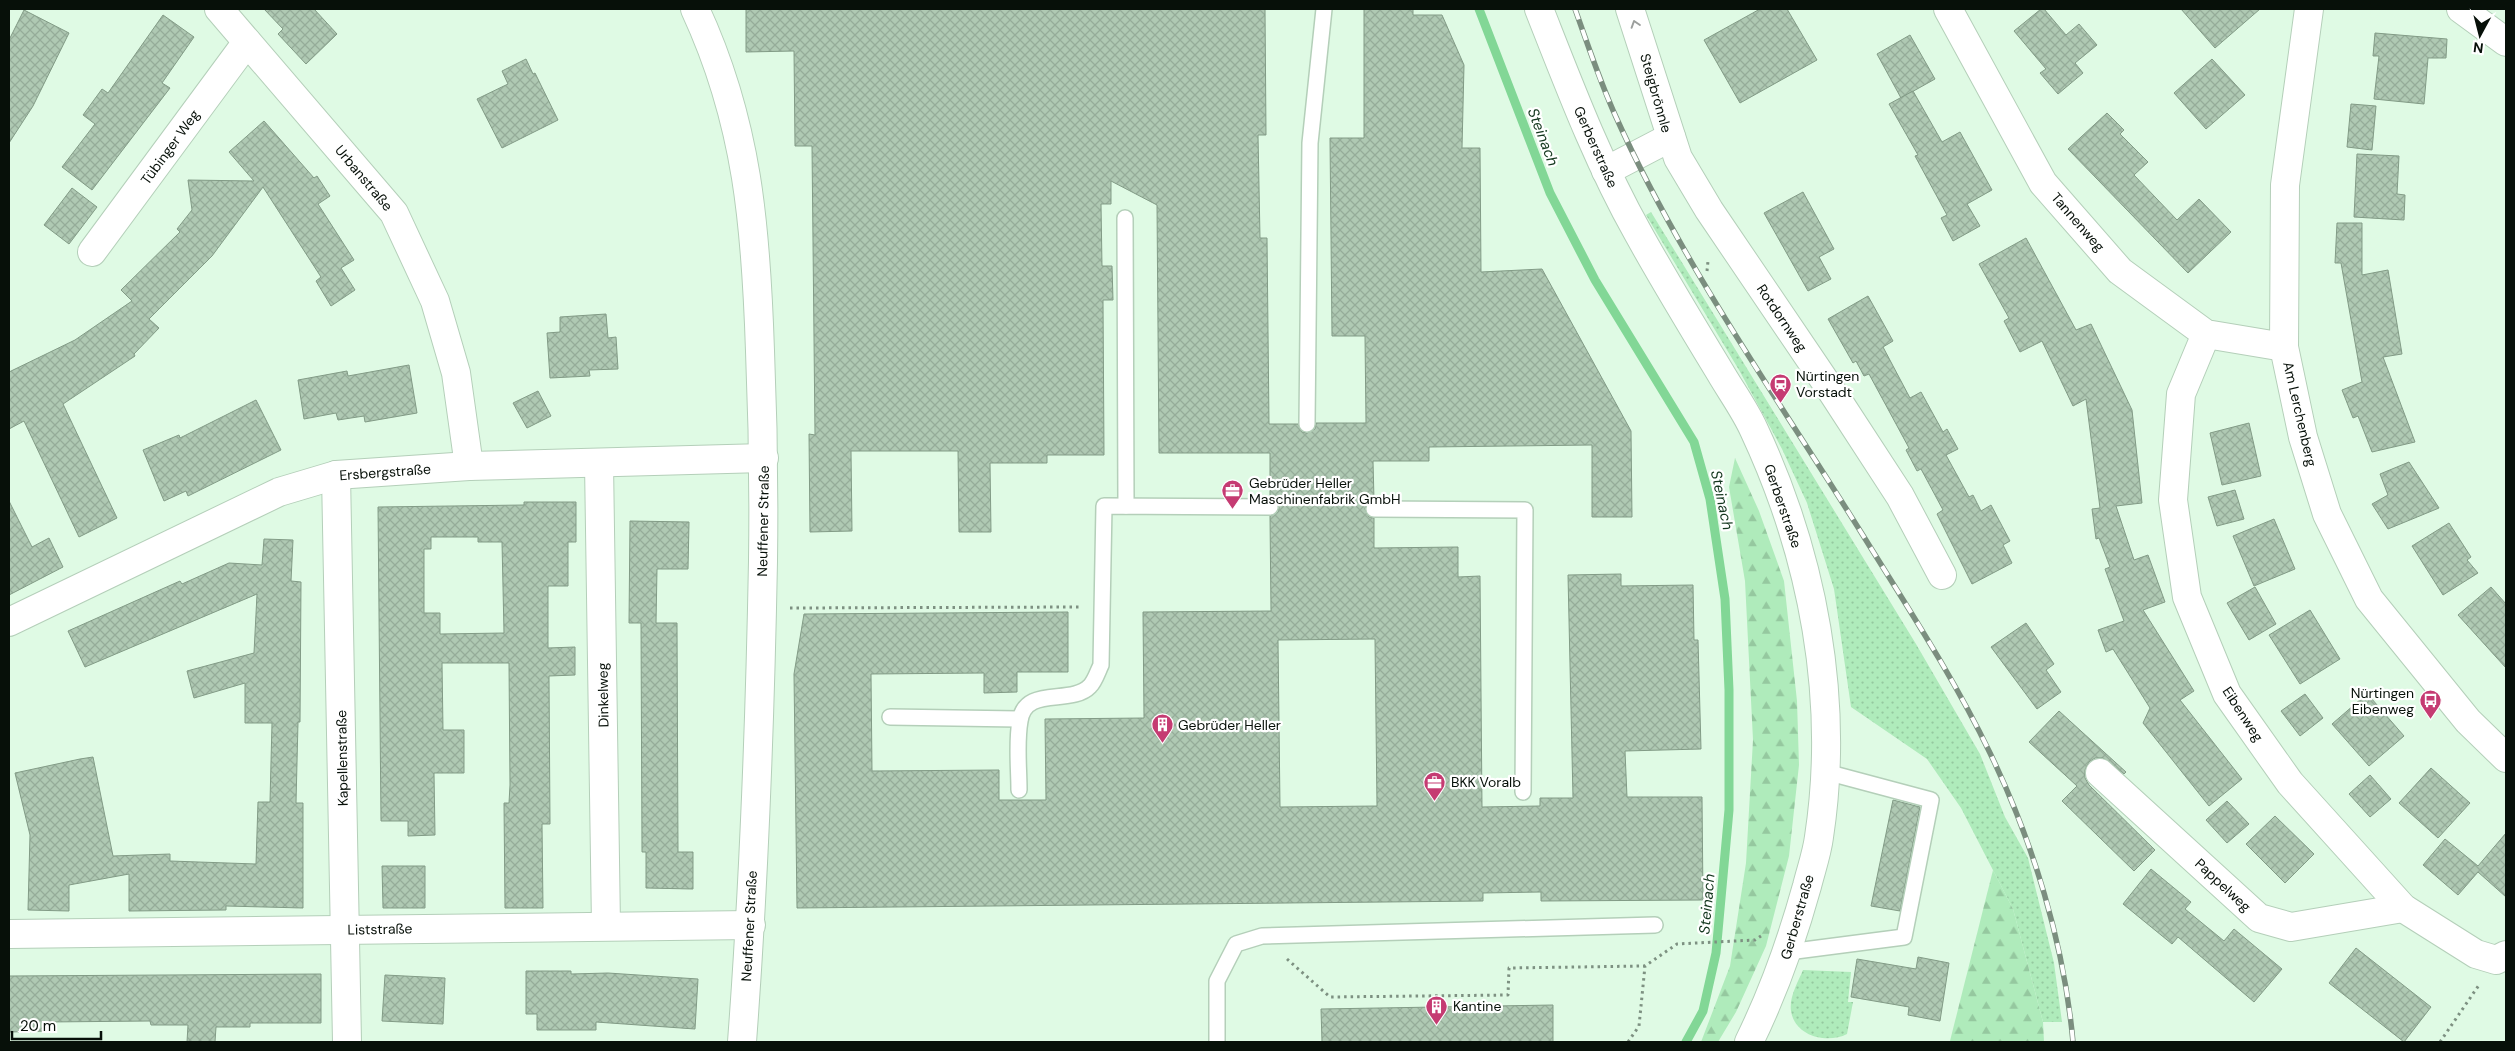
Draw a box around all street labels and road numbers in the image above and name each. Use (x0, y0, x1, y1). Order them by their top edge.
street label: Steigbrönnle (1636, 51, 1676, 135)
street label: Gerberstraße (1570, 103, 1622, 191)
street label: Tübinger Weg (137, 106, 203, 188)
street label: Urbanstraße (331, 141, 397, 215)
street label: Tannenweg (2047, 189, 2109, 255)
street label: Rotdornweg (1753, 281, 1811, 355)
street label: Am Lerchenberg (2279, 360, 2321, 468)
street label: Ersbergstraße (339, 460, 431, 484)
street label: Gerberstraße (1760, 462, 1806, 550)
street label: Neuffener Straße (753, 465, 773, 577)
street label: Dinkelweg (593, 662, 613, 728)
street label: Eibenweg (2219, 683, 2268, 745)
street label: Kapellenstraße (332, 710, 352, 806)
street label: Pappelweg (2191, 854, 2255, 916)
street label: Neuffener Straße (737, 870, 761, 982)
street label: Gerberstraße (1776, 872, 1818, 962)
street label: Liststraße (347, 919, 413, 939)

